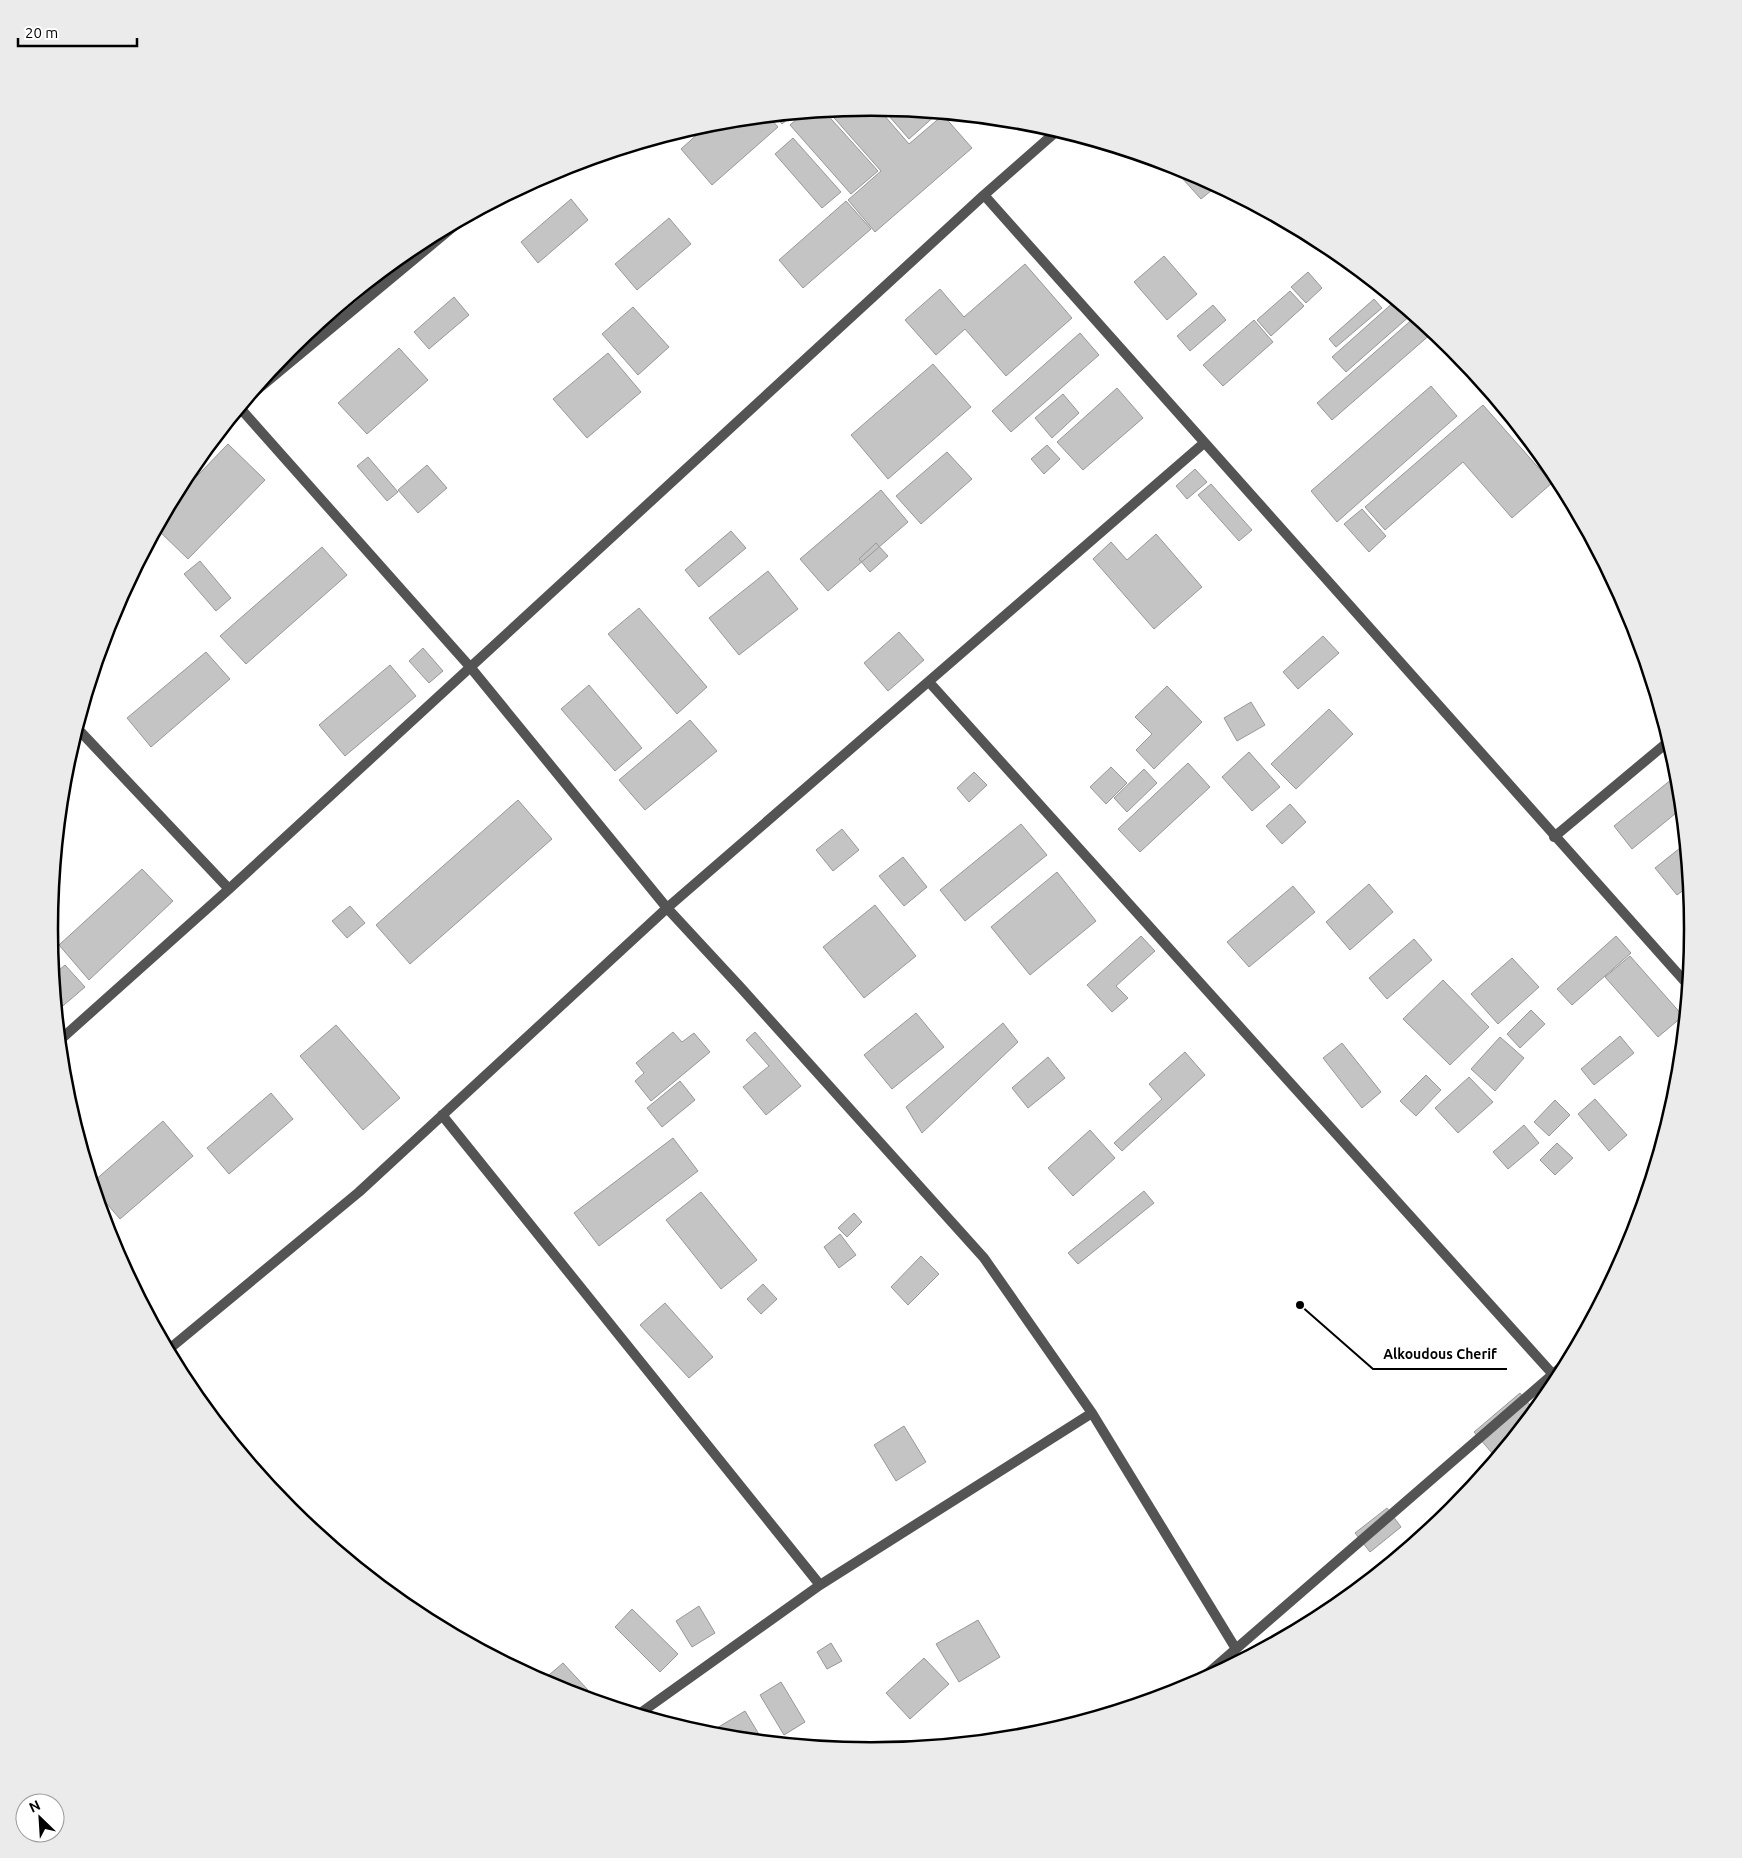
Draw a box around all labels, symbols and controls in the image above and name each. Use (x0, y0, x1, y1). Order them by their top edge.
scale bar (18, 15, 136, 47)
text: 20 m (25, 24, 58, 41)
callout: Alkoudous Cherif (1373, 1340, 1507, 1369)
text: Alkoudous Cherif (1383, 1346, 1497, 1362)
north arrow (15, 1793, 65, 1843)
text: N (26, 1797, 43, 1816)

